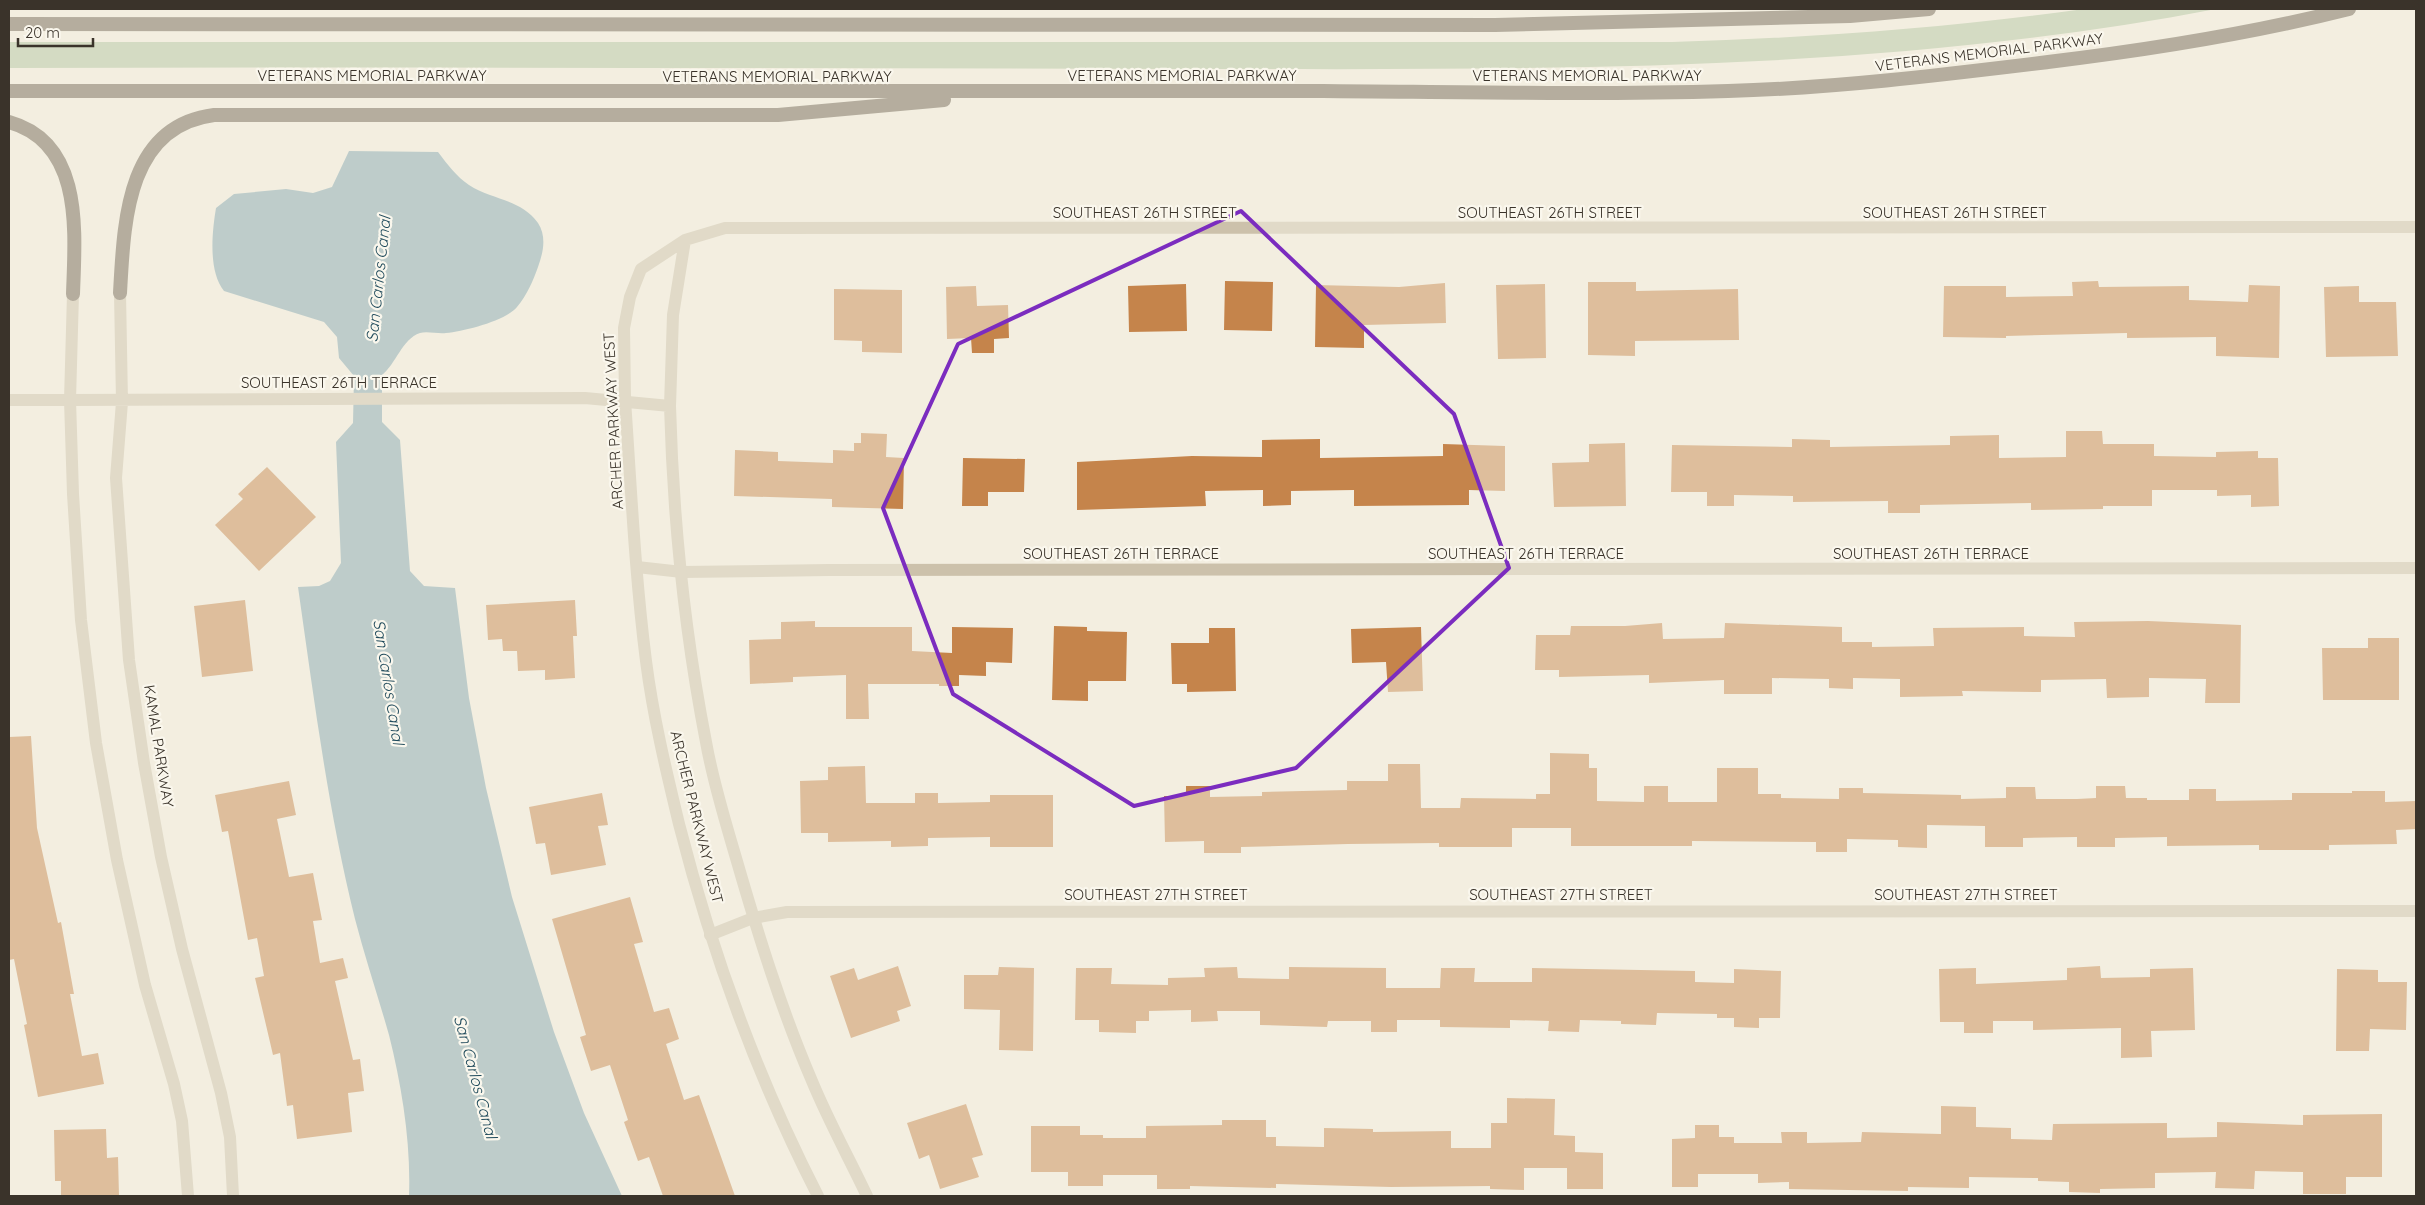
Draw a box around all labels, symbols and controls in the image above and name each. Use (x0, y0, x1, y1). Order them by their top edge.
scale bar (18, 15, 92, 47)
text: 20 m (25, 23, 60, 42)
street label: VETERANS MEMORIAL PARKWAY (1874, 29, 2105, 75)
street label: VETERANS MEMORIAL PARKWAY (257, 66, 487, 85)
street label: VETERANS MEMORIAL PARKWAY (1067, 66, 1297, 85)
street label: VETERANS MEMORIAL PARKWAY (1472, 66, 1702, 85)
street label: VETERANS MEMORIAL PARKWAY (662, 67, 892, 86)
street label: SOUTHEAST 26TH STREET (1053, 203, 1237, 222)
street label: SOUTHEAST 26TH STREET (1458, 203, 1642, 222)
street label: SOUTHEAST 26TH STREET (1863, 203, 2047, 222)
water label: San Carlos Canal (361, 213, 395, 343)
street label: ARCHER PARKWAY WEST (599, 332, 627, 510)
street label: SOUTHEAST 26TH TERRACE (241, 373, 437, 392)
street label: SOUTHEAST 26TH TERRACE (1023, 544, 1219, 563)
street label: SOUTHEAST 26TH TERRACE (1428, 544, 1624, 563)
street label: SOUTHEAST 26TH TERRACE (1833, 544, 2029, 563)
water label: San Carlos Canal (369, 618, 409, 748)
street label: KAMAL PARKWAY (140, 683, 178, 809)
street label: ARCHER PARKWAY WEST (666, 729, 728, 905)
street label: SOUTHEAST 27TH STREET (1064, 885, 1248, 904)
street label: SOUTHEAST 27TH STREET (1469, 885, 1653, 904)
street label: SOUTHEAST 27TH STREET (1874, 885, 2058, 904)
water label: San Carlos Canal (450, 1013, 503, 1143)

